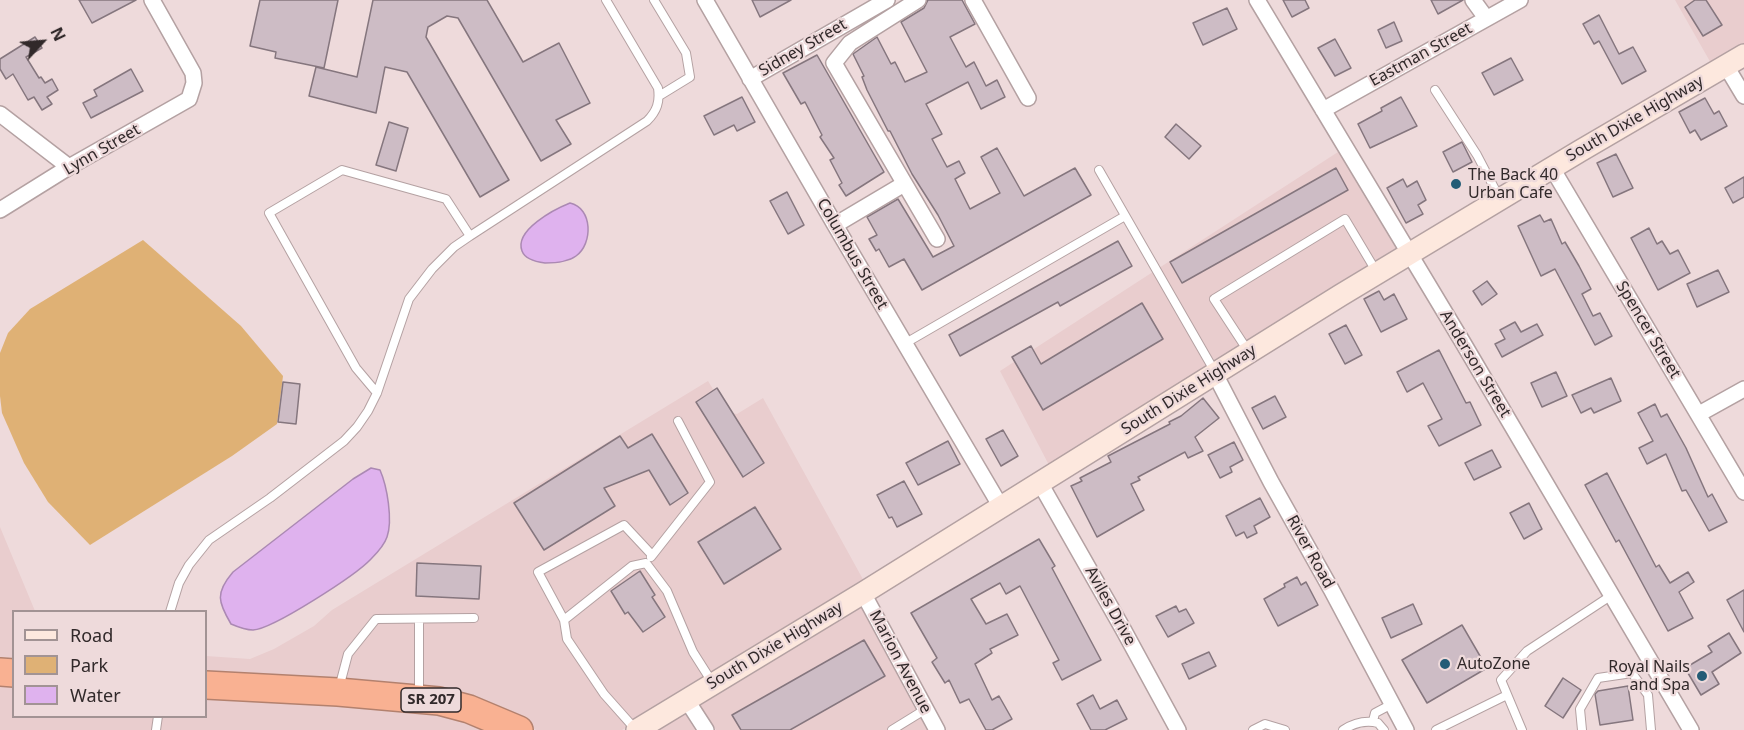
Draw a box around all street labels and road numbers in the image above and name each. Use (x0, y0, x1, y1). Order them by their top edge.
street label: Sidney Street (756, 15, 850, 81)
street label: Eastman Street (1367, 19, 1475, 91)
street label: South Dixie Highway (1563, 72, 1707, 166)
street label: Lynn Street (60, 120, 144, 180)
street label: Columbus Street (812, 195, 892, 313)
street label: Spencer Street (1612, 278, 1684, 382)
street label: Anderson Street (1435, 307, 1515, 421)
street label: South Dixie Highway (1118, 341, 1260, 439)
street label: River Road (1282, 512, 1338, 592)
street label: Aviles Drive (1081, 563, 1139, 649)
street label: South Dixie Highway (704, 598, 846, 694)
street label: Marion Avenue (865, 607, 935, 717)
road number: SR 207 (401, 688, 461, 712)

